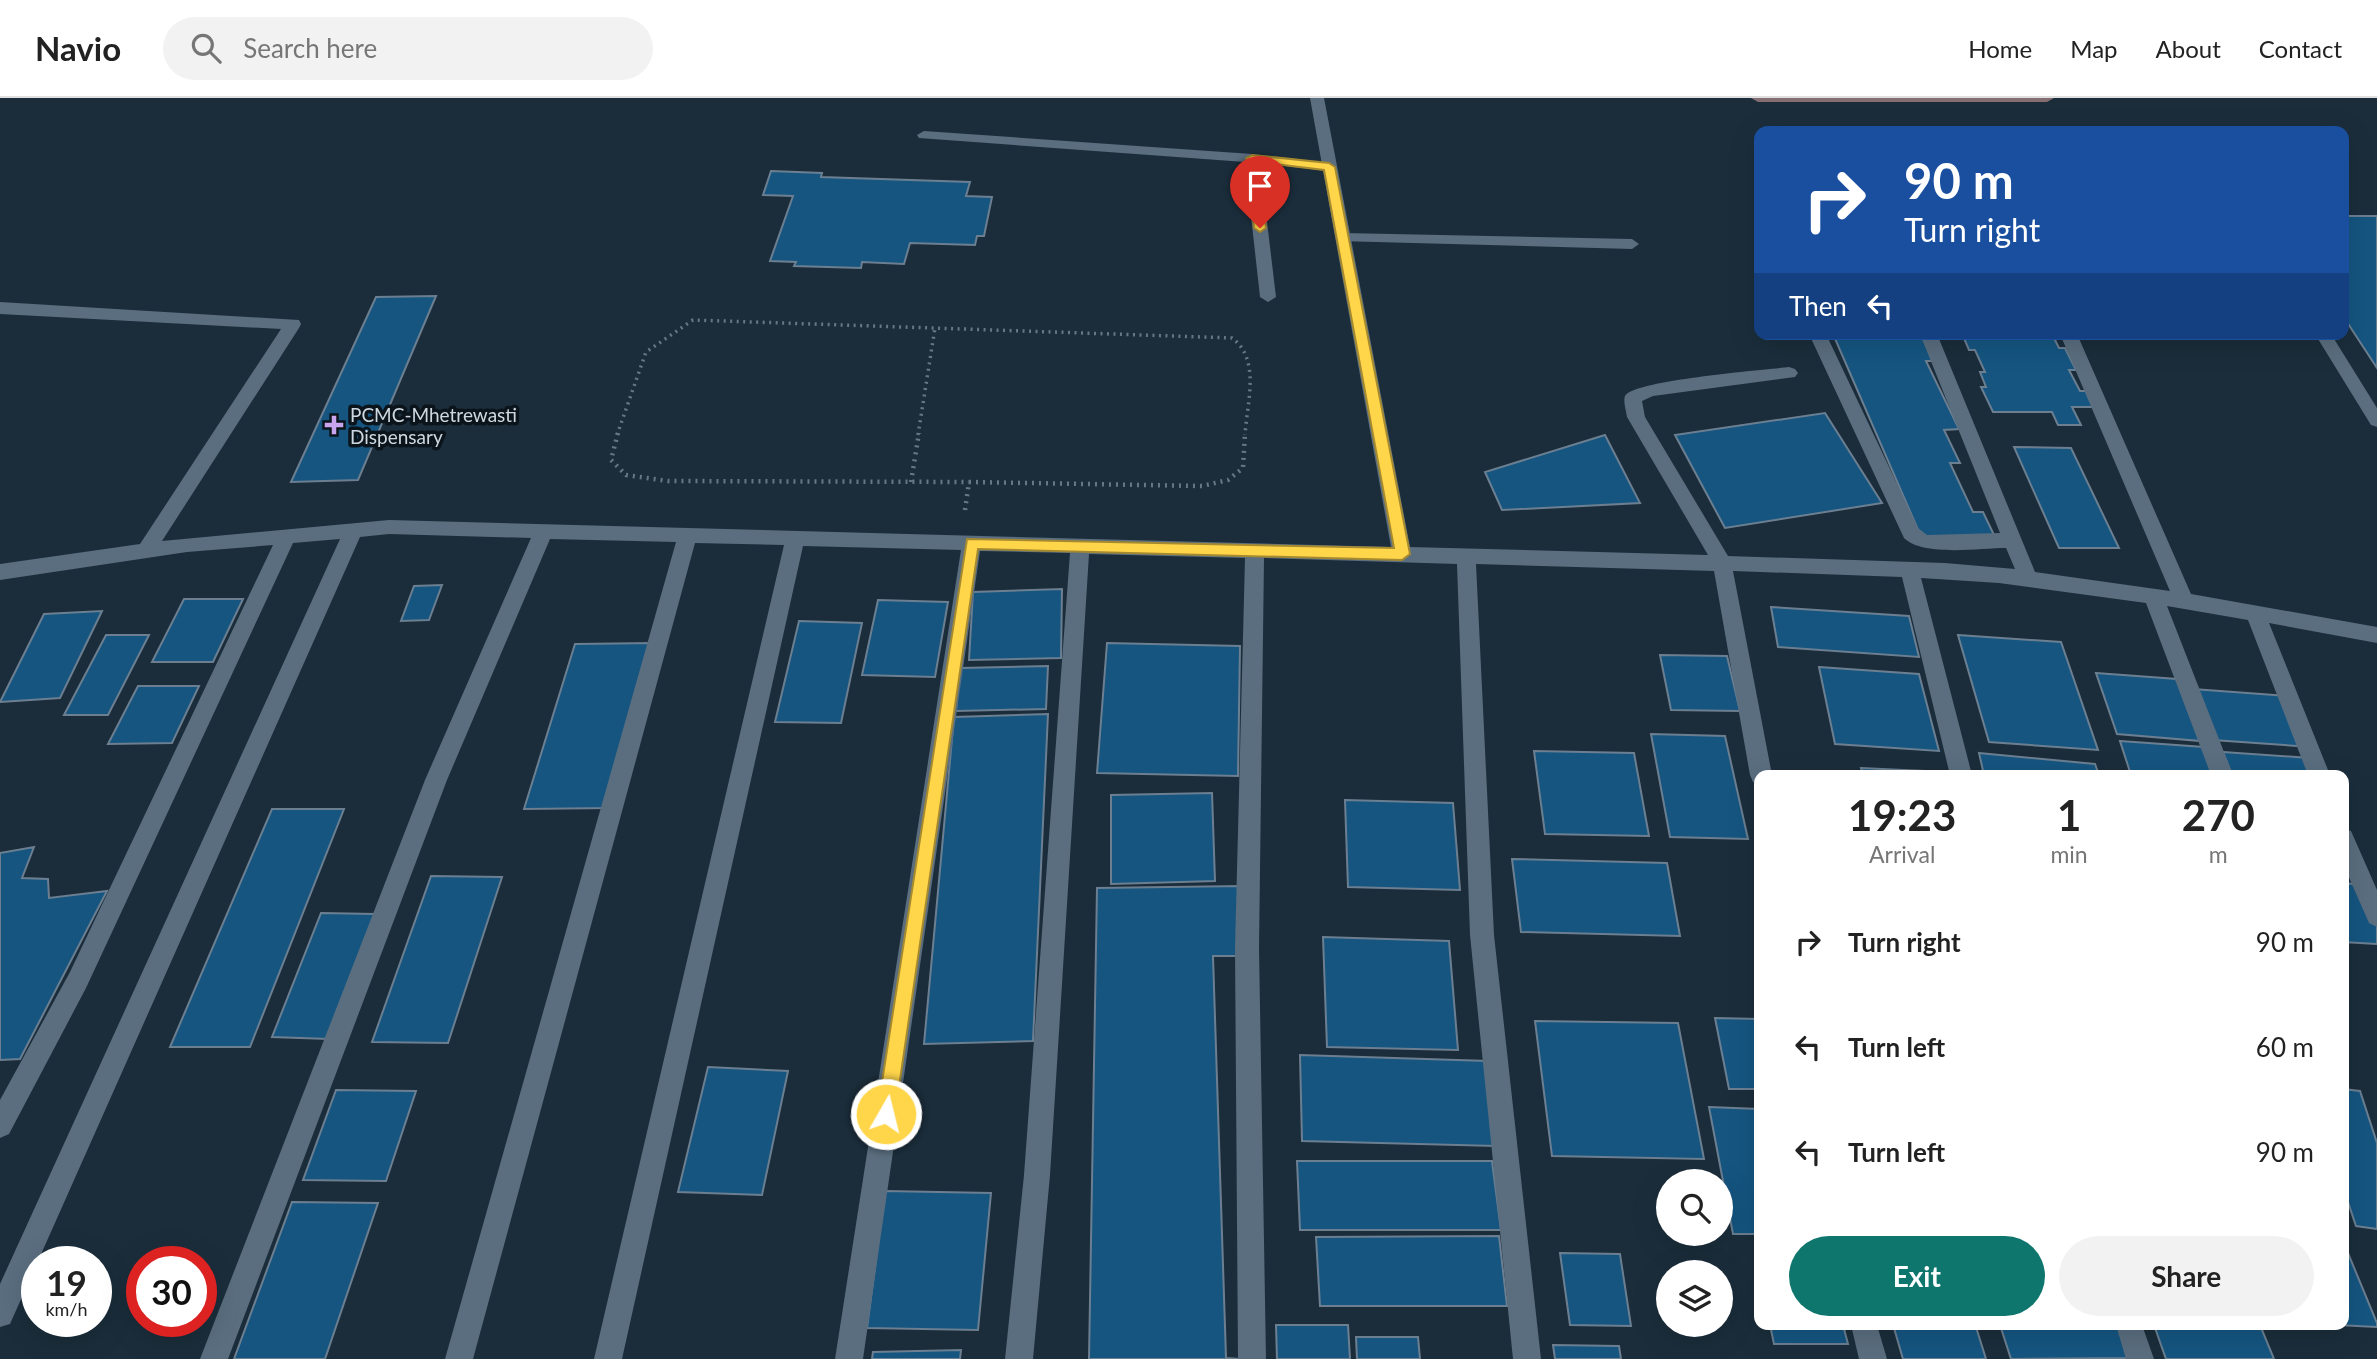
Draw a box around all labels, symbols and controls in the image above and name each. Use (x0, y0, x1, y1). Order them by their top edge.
search box (163, 17, 653, 80)
text: Navio (35, 28, 121, 68)
icon: search (187, 29, 225, 67)
text: Search here (243, 32, 377, 64)
text: Home (1968, 34, 2032, 63)
text: Map (2070, 34, 2118, 63)
text: About (2156, 34, 2221, 63)
text: Contact (2259, 34, 2342, 63)
text: 90 m (1904, 151, 2014, 209)
icon: right (1789, 154, 1880, 245)
pin (1230, 156, 1290, 228)
icon: arrive (1241, 167, 1279, 205)
text: Turn right (1904, 210, 2040, 249)
icon: left (1861, 287, 1899, 325)
text: Then (1789, 290, 1847, 322)
place label: PCMC-Mhetrewasti Dispensary (350, 403, 517, 448)
marker: PCMC-Mhetrewasti Dispensary (324, 415, 344, 435)
text: 19:23 (1848, 790, 1956, 840)
text: 1 (2057, 790, 2081, 840)
text: 270 (2182, 790, 2255, 840)
text: Arrival (1869, 840, 1935, 868)
text: min (2050, 840, 2088, 868)
text: m (2209, 840, 2228, 868)
icon: right (1789, 923, 1827, 961)
text: Turn right (1848, 926, 1961, 958)
text: 90 m (2256, 926, 2314, 958)
icon: left (1789, 1028, 1827, 1066)
text: Turn left (1848, 1031, 1945, 1063)
text: 60 m (2256, 1031, 2314, 1063)
position arrow (849, 1077, 923, 1151)
icon: left (1789, 1133, 1827, 1171)
text: Turn left (1848, 1136, 1945, 1168)
text: 90 m (2256, 1136, 2314, 1168)
map controls (1656, 1169, 1733, 1337)
button: search (1656, 1169, 1733, 1246)
button: Exit (1789, 1236, 2045, 1316)
button: Share (2059, 1236, 2314, 1316)
speed limit sign: 30 (126, 1246, 217, 1337)
button: layers (1656, 1260, 1733, 1337)
text: 19 (46, 1261, 87, 1303)
text: km/h (45, 1298, 88, 1320)

